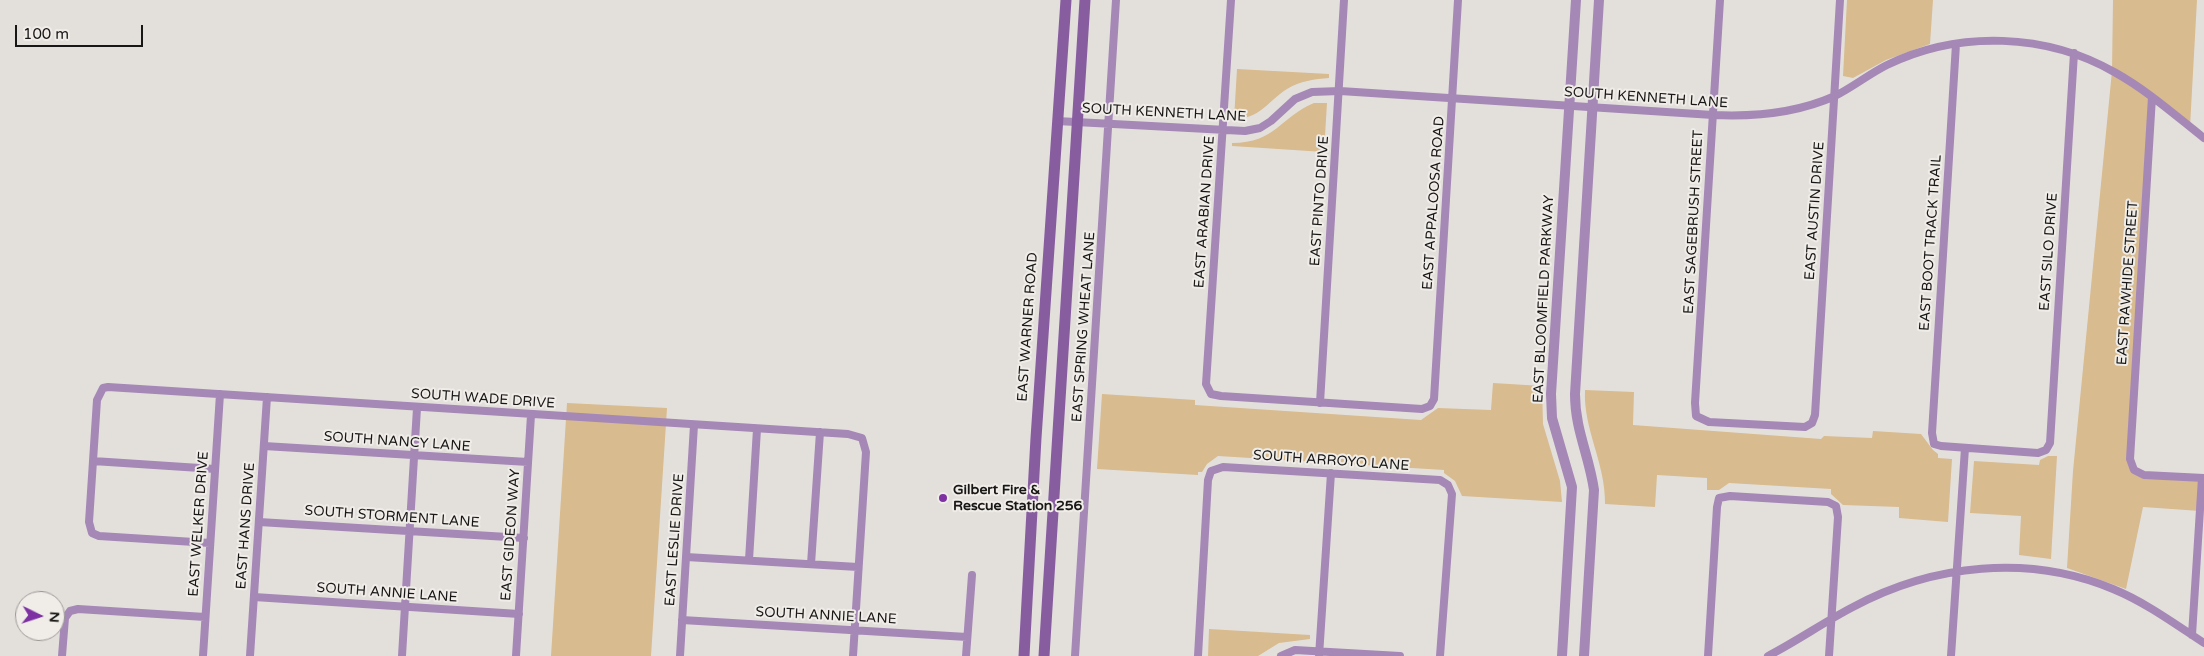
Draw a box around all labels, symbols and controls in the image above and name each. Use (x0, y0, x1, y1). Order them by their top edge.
scale bar (18, 15, 145, 47)
text: 100 m (23, 25, 69, 43)
street label: SOUTH KENNETH LANE (1564, 84, 1728, 112)
street label: SOUTH KENNETH LANE (1082, 100, 1246, 126)
street label: EAST APPALOOSA ROAD (1420, 115, 1448, 291)
street label: EAST SAGEBRUSH STREET (1681, 130, 1707, 314)
street label: EAST ARABIAN DRIVE (1191, 135, 1219, 289)
street label: EAST PINTO DRIVE (1307, 135, 1333, 267)
street label: EAST AUSTIN DRIVE (1802, 141, 1828, 281)
street label: EAST BOOT TRACK TRAIL (1916, 154, 1946, 332)
street label: EAST SILO DRIVE (2036, 192, 2062, 312)
street label: EAST BLOOMFIELD PARKWAY (1530, 194, 1558, 404)
street label: EAST RAWHIDE STREET (2114, 200, 2142, 366)
street label: EAST SPRING WHEAT LANE (1069, 231, 1099, 423)
street label: EAST WARNER ROAD (1014, 252, 1042, 402)
street label: SOUTH WADE DRIVE (411, 386, 555, 412)
street label: SOUTH NANCY LANE (323, 428, 471, 456)
street label: SOUTH ARROYO LANE (1252, 447, 1410, 475)
street label: EAST WELKER DRIVE (186, 451, 212, 597)
street label: EAST HANS DRIVE (233, 462, 259, 590)
street label: EAST GIDEON WAY (498, 468, 524, 602)
street label: EAST LESLIE DRIVE (662, 473, 688, 607)
place label: Gilbert Fire & Rescue Station 256 (953, 482, 1082, 514)
marker: Gilbert Fire & Rescue Station 256 (937, 492, 949, 504)
street label: SOUTH STORMENT LANE (304, 503, 480, 531)
street label: SOUTH ANNIE LANE (316, 580, 458, 606)
north arrow (15, 591, 65, 641)
street label: SOUTH ANNIE LANE (755, 604, 897, 628)
text: N (46, 611, 63, 623)

